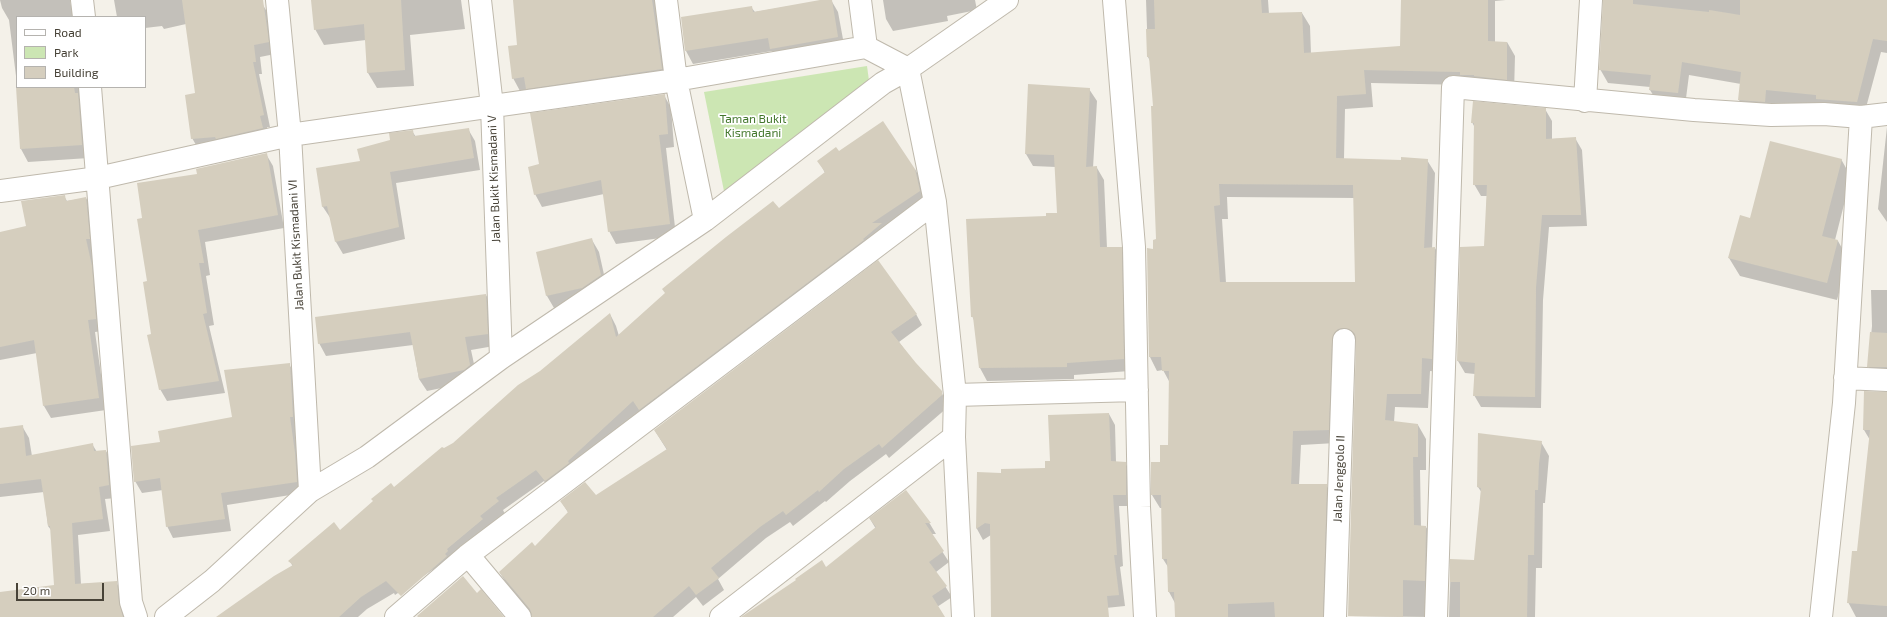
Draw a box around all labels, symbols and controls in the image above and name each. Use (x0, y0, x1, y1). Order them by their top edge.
legend (16, 16, 146, 88)
text: Road (54, 25, 82, 39)
text: Park (54, 45, 79, 59)
text: Building (54, 65, 98, 79)
park label: Taman Bukit Kismadani (719, 112, 787, 140)
street label: Jalan Bukit Kismadani V (485, 115, 503, 243)
street label: Jalan Bukit Kismadani VI (285, 179, 307, 311)
street label: Jalan Jenggolo II (1330, 435, 1348, 523)
scale bar (18, 575, 106, 601)
text: 20 m (23, 583, 50, 597)

